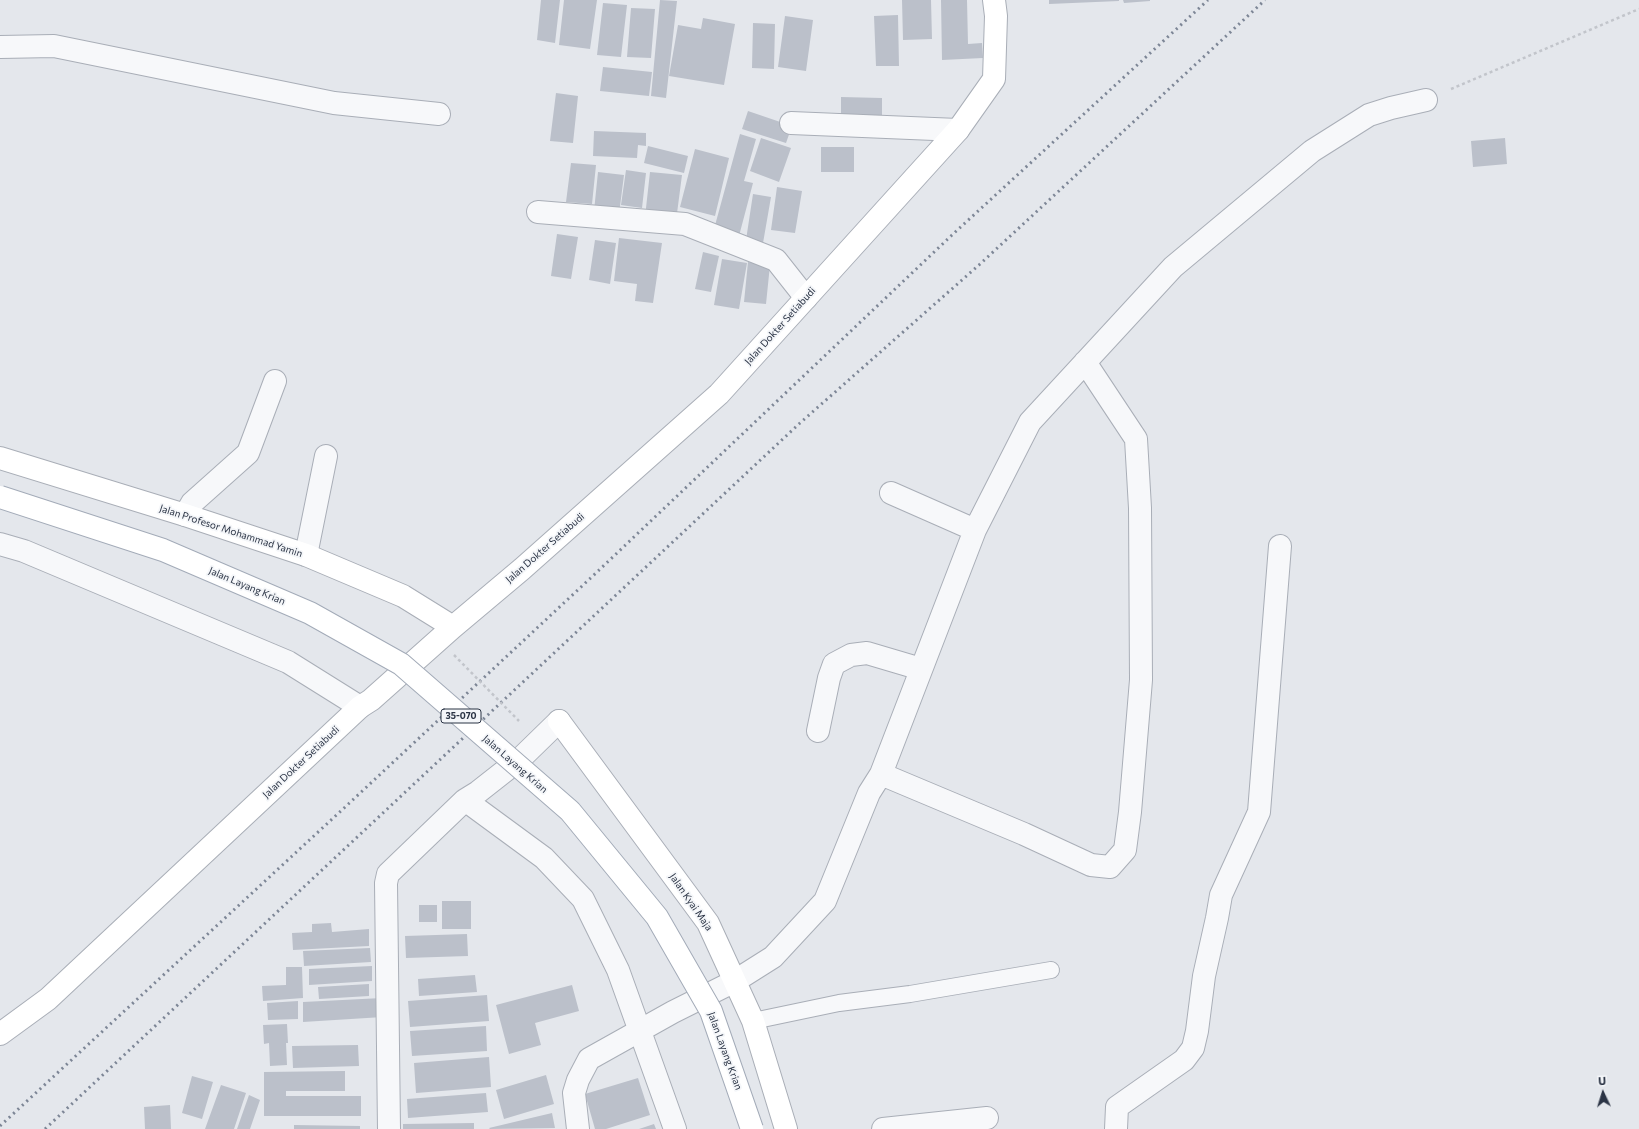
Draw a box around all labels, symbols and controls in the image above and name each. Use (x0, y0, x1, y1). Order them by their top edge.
street label: Jalan Dokter Setiabudi (742, 285, 818, 367)
street label: Jalan Profesor Mohammad Yamin (158, 502, 304, 560)
street label: Jalan Dokter Setiabudi (503, 511, 587, 585)
street label: Jalan Layang Krian (207, 564, 287, 608)
road number: 35-070 (441, 709, 481, 723)
street label: Jalan Dokter Setiabudi (260, 723, 342, 801)
street label: Jalan Layang Krian (480, 733, 550, 795)
street label: Jalan Kyai Maja (667, 871, 715, 933)
street label: Jalan Layang Krian (705, 1010, 745, 1092)
north arrow (1583, 1073, 1623, 1113)
text: U (1598, 1074, 1607, 1087)

